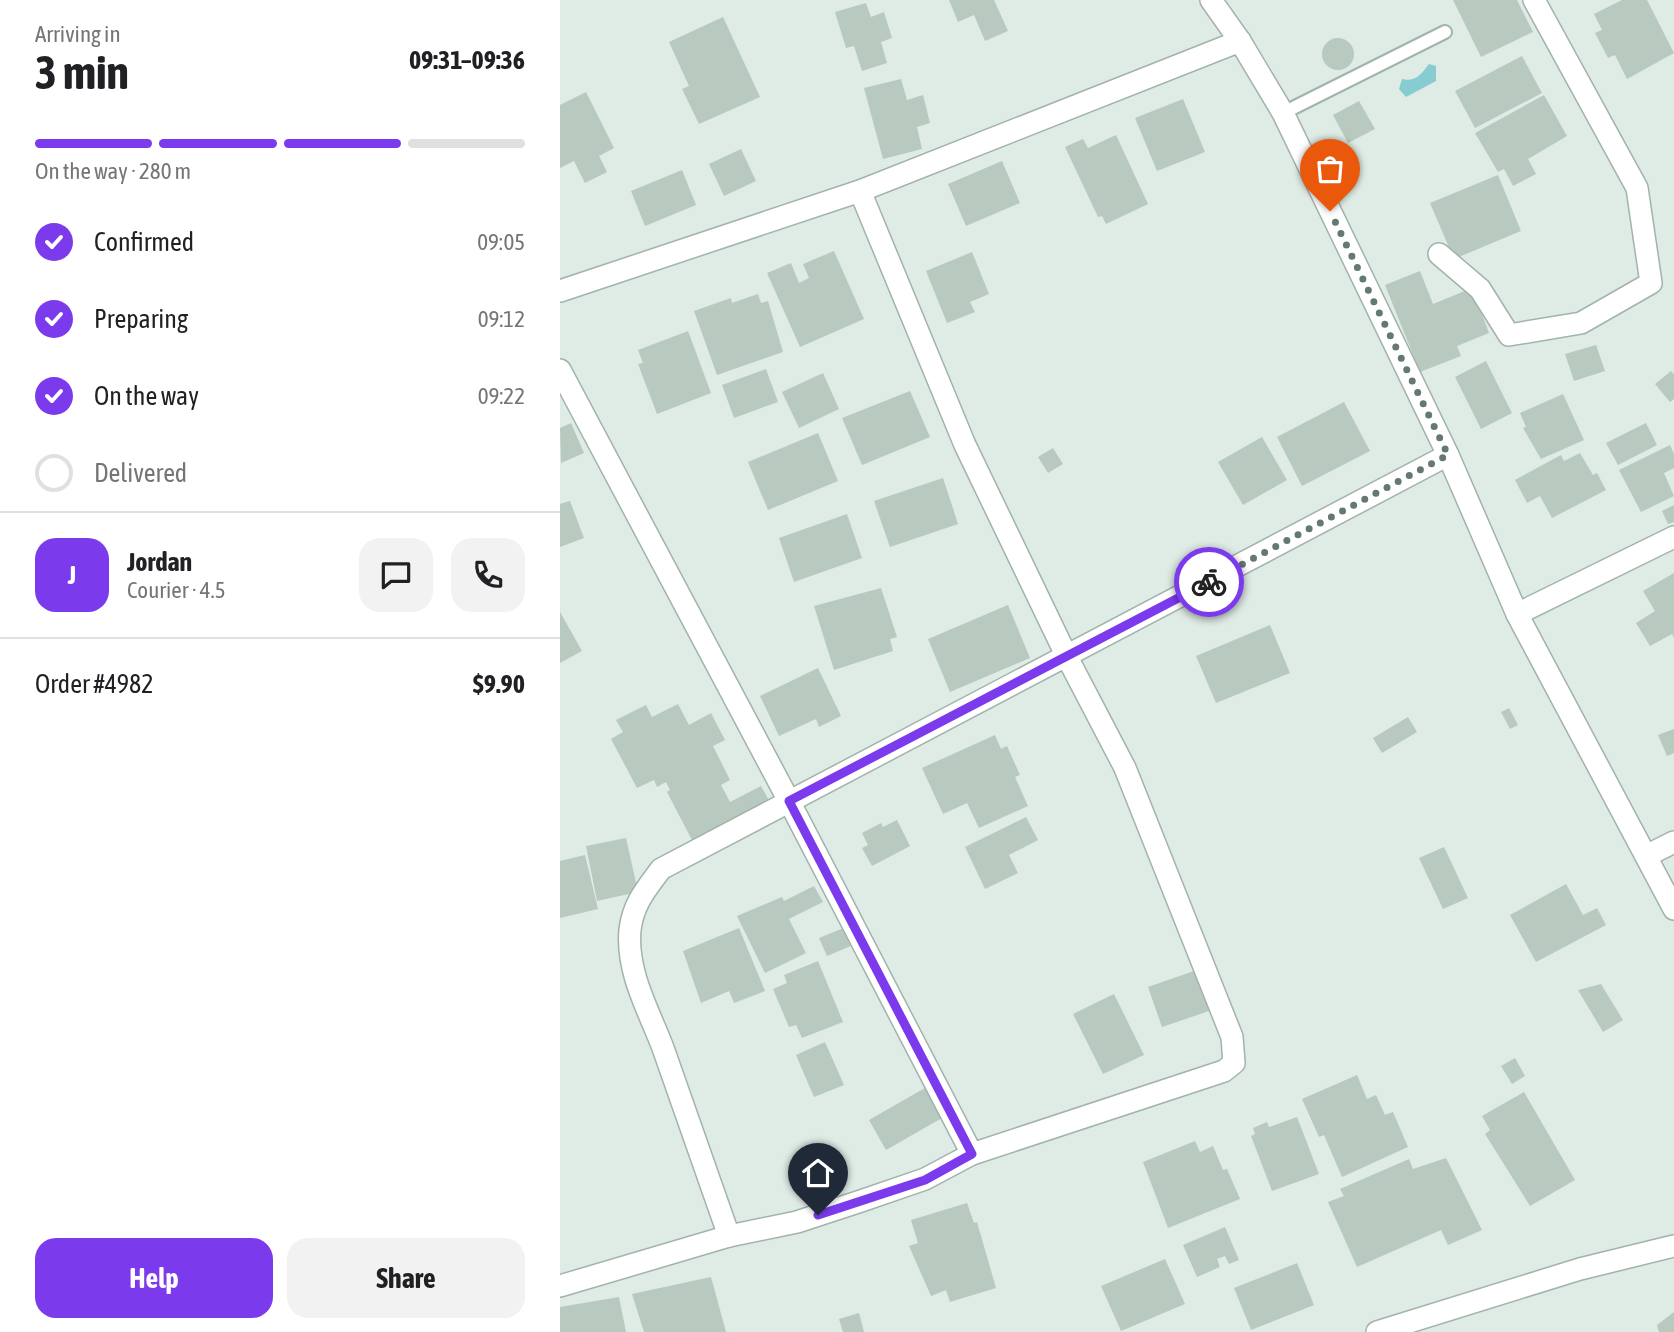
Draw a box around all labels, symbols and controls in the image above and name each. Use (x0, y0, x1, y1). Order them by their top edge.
text: Arriving in (35, 21, 121, 47)
text: 09:31–09:36 (409, 45, 525, 75)
text: 3 min (35, 46, 129, 99)
pin (1300, 139, 1360, 211)
icon: bag (1311, 150, 1349, 188)
text: On the way · 280 m (35, 158, 191, 184)
icon: check (35, 223, 73, 261)
text: Confirmed (94, 227, 194, 257)
text: 09:05 (477, 229, 525, 255)
icon: check (35, 300, 73, 338)
text: Preparing (94, 304, 188, 334)
text: 09:12 (478, 306, 525, 332)
icon: check (35, 377, 73, 415)
text: On the way (94, 381, 199, 411)
text: 09:22 (478, 383, 525, 409)
text: Delivered (94, 458, 187, 488)
button: chat (359, 538, 433, 612)
button: phone (451, 538, 525, 612)
text: Jordan (127, 547, 192, 577)
courier (1174, 547, 1244, 617)
text: J (68, 560, 76, 590)
icon: bike (1190, 563, 1228, 601)
text: Courier · 4.5 (127, 577, 226, 603)
text: Order #4982 (35, 669, 154, 699)
text: $9.90 (473, 669, 525, 699)
pin (788, 1143, 848, 1215)
icon: home (799, 1154, 837, 1192)
button: Help (35, 1238, 273, 1318)
button: Share (287, 1238, 525, 1318)

